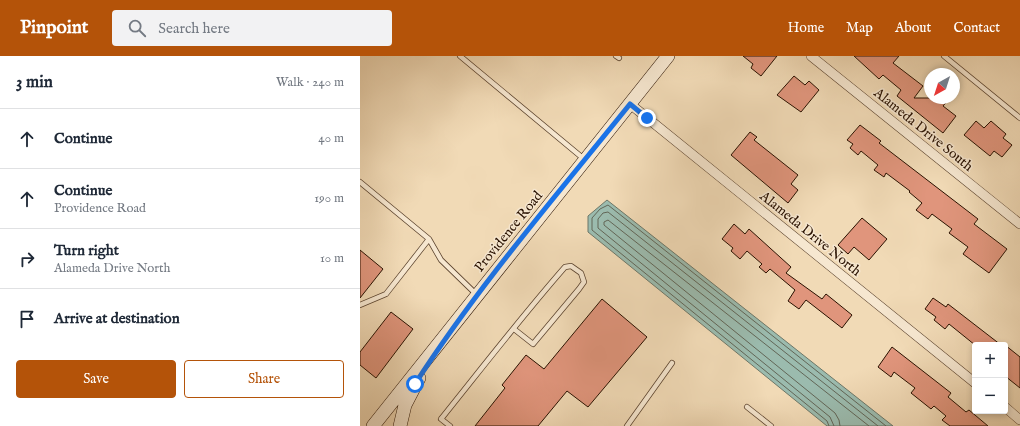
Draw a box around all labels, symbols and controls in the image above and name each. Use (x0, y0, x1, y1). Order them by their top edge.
search box (112, 10, 392, 46)
text: Pinpoint (20, 16, 88, 40)
icon: search (126, 17, 148, 39)
text: Search here (158, 19, 230, 38)
text: Home (788, 19, 824, 37)
text: Map (846, 19, 873, 37)
text: About (895, 19, 931, 37)
text: Contact (953, 19, 1000, 37)
north arrow (924, 68, 960, 104)
text: 3 min (16, 72, 53, 93)
text: Walk · 240 m (276, 74, 344, 91)
street label: Alameda Drive South (869, 83, 977, 176)
route end (638, 109, 656, 127)
icon: ahead (16, 128, 38, 150)
text: Continue (54, 129, 112, 148)
text: 40 m (318, 130, 344, 147)
text: Continue (54, 181, 112, 200)
street label: Providence Road (471, 187, 547, 276)
street label: Alameda Drive North (755, 187, 865, 281)
icon: ahead (16, 188, 38, 210)
text: 190 m (314, 190, 344, 207)
text: Providence Road (54, 200, 146, 217)
text: Turn right (54, 241, 119, 260)
icon: right (16, 248, 38, 270)
text: 10 m (320, 250, 344, 267)
text: Alameda Drive North (54, 260, 170, 277)
icon: arrive (16, 308, 38, 330)
text: Arrive at destination (54, 309, 180, 328)
map controls (972, 342, 1008, 414)
button: + (972, 342, 1008, 378)
button: Save (16, 360, 176, 398)
button: Share (184, 360, 344, 398)
route start (406, 375, 424, 393)
button: − (972, 378, 1008, 414)

